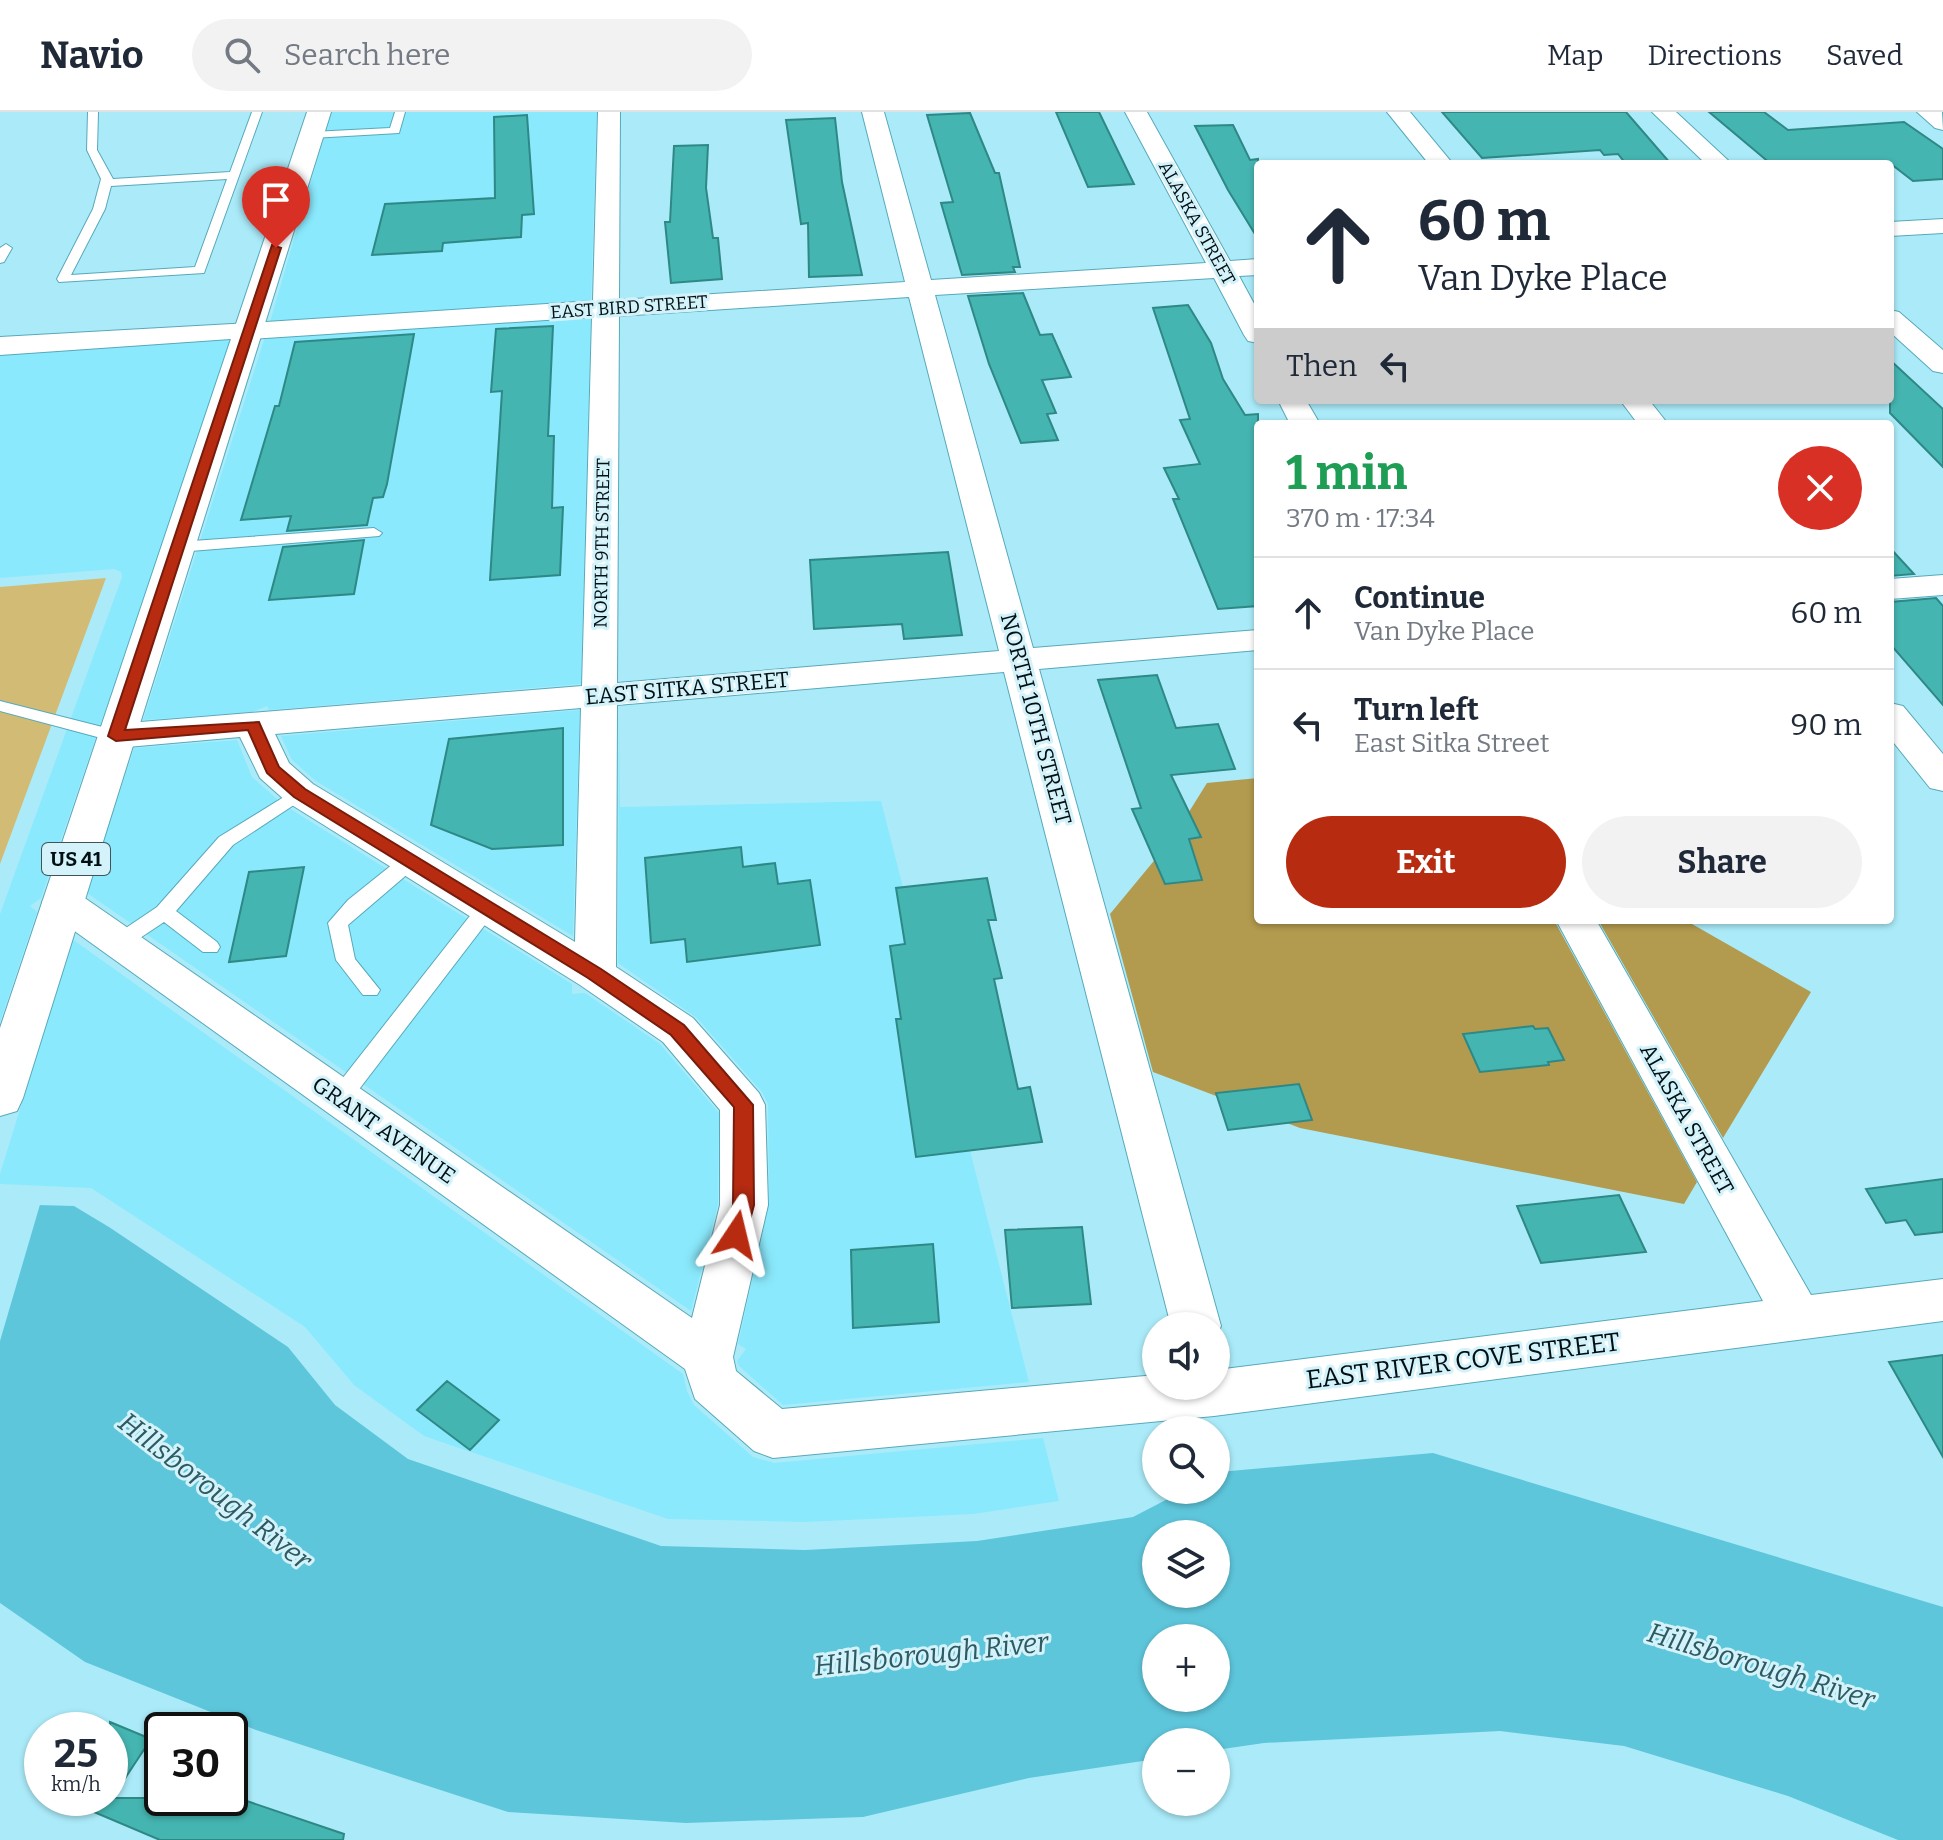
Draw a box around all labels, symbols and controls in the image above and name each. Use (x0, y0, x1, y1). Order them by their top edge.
search box (192, 19, 752, 91)
text: Navio (40, 32, 144, 78)
icon: search (220, 33, 264, 77)
text: Search here (284, 37, 450, 73)
text: Map (1547, 39, 1603, 72)
text: Directions (1647, 39, 1782, 72)
text: Saved (1826, 39, 1903, 72)
street label: ALASKA STREET (1154, 157, 1240, 289)
pin (242, 166, 310, 248)
icon: arrive (254, 178, 298, 222)
text: 60 m (1418, 188, 1550, 255)
icon: ahead (1286, 192, 1390, 296)
text: Van Dyke Place (1418, 256, 1668, 300)
street label: EAST BIRD STREET (550, 290, 709, 323)
icon: left (1373, 344, 1417, 388)
text: Then (1286, 348, 1357, 384)
text: 1 min (1286, 444, 1407, 502)
button: close (1778, 446, 1862, 530)
street label: NORTH 9TH STREET (590, 457, 614, 628)
text: 370 m · 17:34 (1286, 503, 1435, 534)
text: Continue (1354, 580, 1485, 616)
icon: ahead (1286, 591, 1330, 635)
text: 60 m (1791, 595, 1862, 631)
street label: NORTH 10TH STREET (995, 610, 1077, 828)
text: Van Dyke Place (1354, 616, 1534, 647)
street label: EAST SITKA STREET (584, 666, 790, 710)
text: Turn left (1354, 692, 1479, 728)
icon: left (1286, 703, 1330, 747)
text: 90 m (1791, 707, 1862, 743)
text: East Sitka Street (1354, 728, 1549, 759)
button: Exit (1286, 816, 1566, 908)
button: Share (1582, 816, 1862, 908)
road number: US 41 (42, 843, 110, 875)
street label: ALASKA STREET (1634, 1039, 1740, 1199)
street label: GRANT AVENUE (307, 1071, 461, 1189)
position arrow (694, 1193, 778, 1277)
map controls (1142, 1312, 1230, 1816)
button: sound (1142, 1312, 1230, 1400)
street label: EAST RIVER COVE STREET (1304, 1326, 1622, 1396)
water label: Hillsborough River (112, 1406, 319, 1577)
button: search (1142, 1416, 1230, 1504)
button: layers (1142, 1520, 1230, 1608)
water label: Hillsborough River (1644, 1616, 1880, 1717)
button: + (1142, 1624, 1230, 1712)
water label: Hillsborough River (812, 1625, 1051, 1683)
speed limit sign: 30 (144, 1712, 248, 1816)
button: − (1142, 1728, 1230, 1816)
text: 25 (54, 1730, 98, 1778)
text: km/h (51, 1772, 101, 1796)

